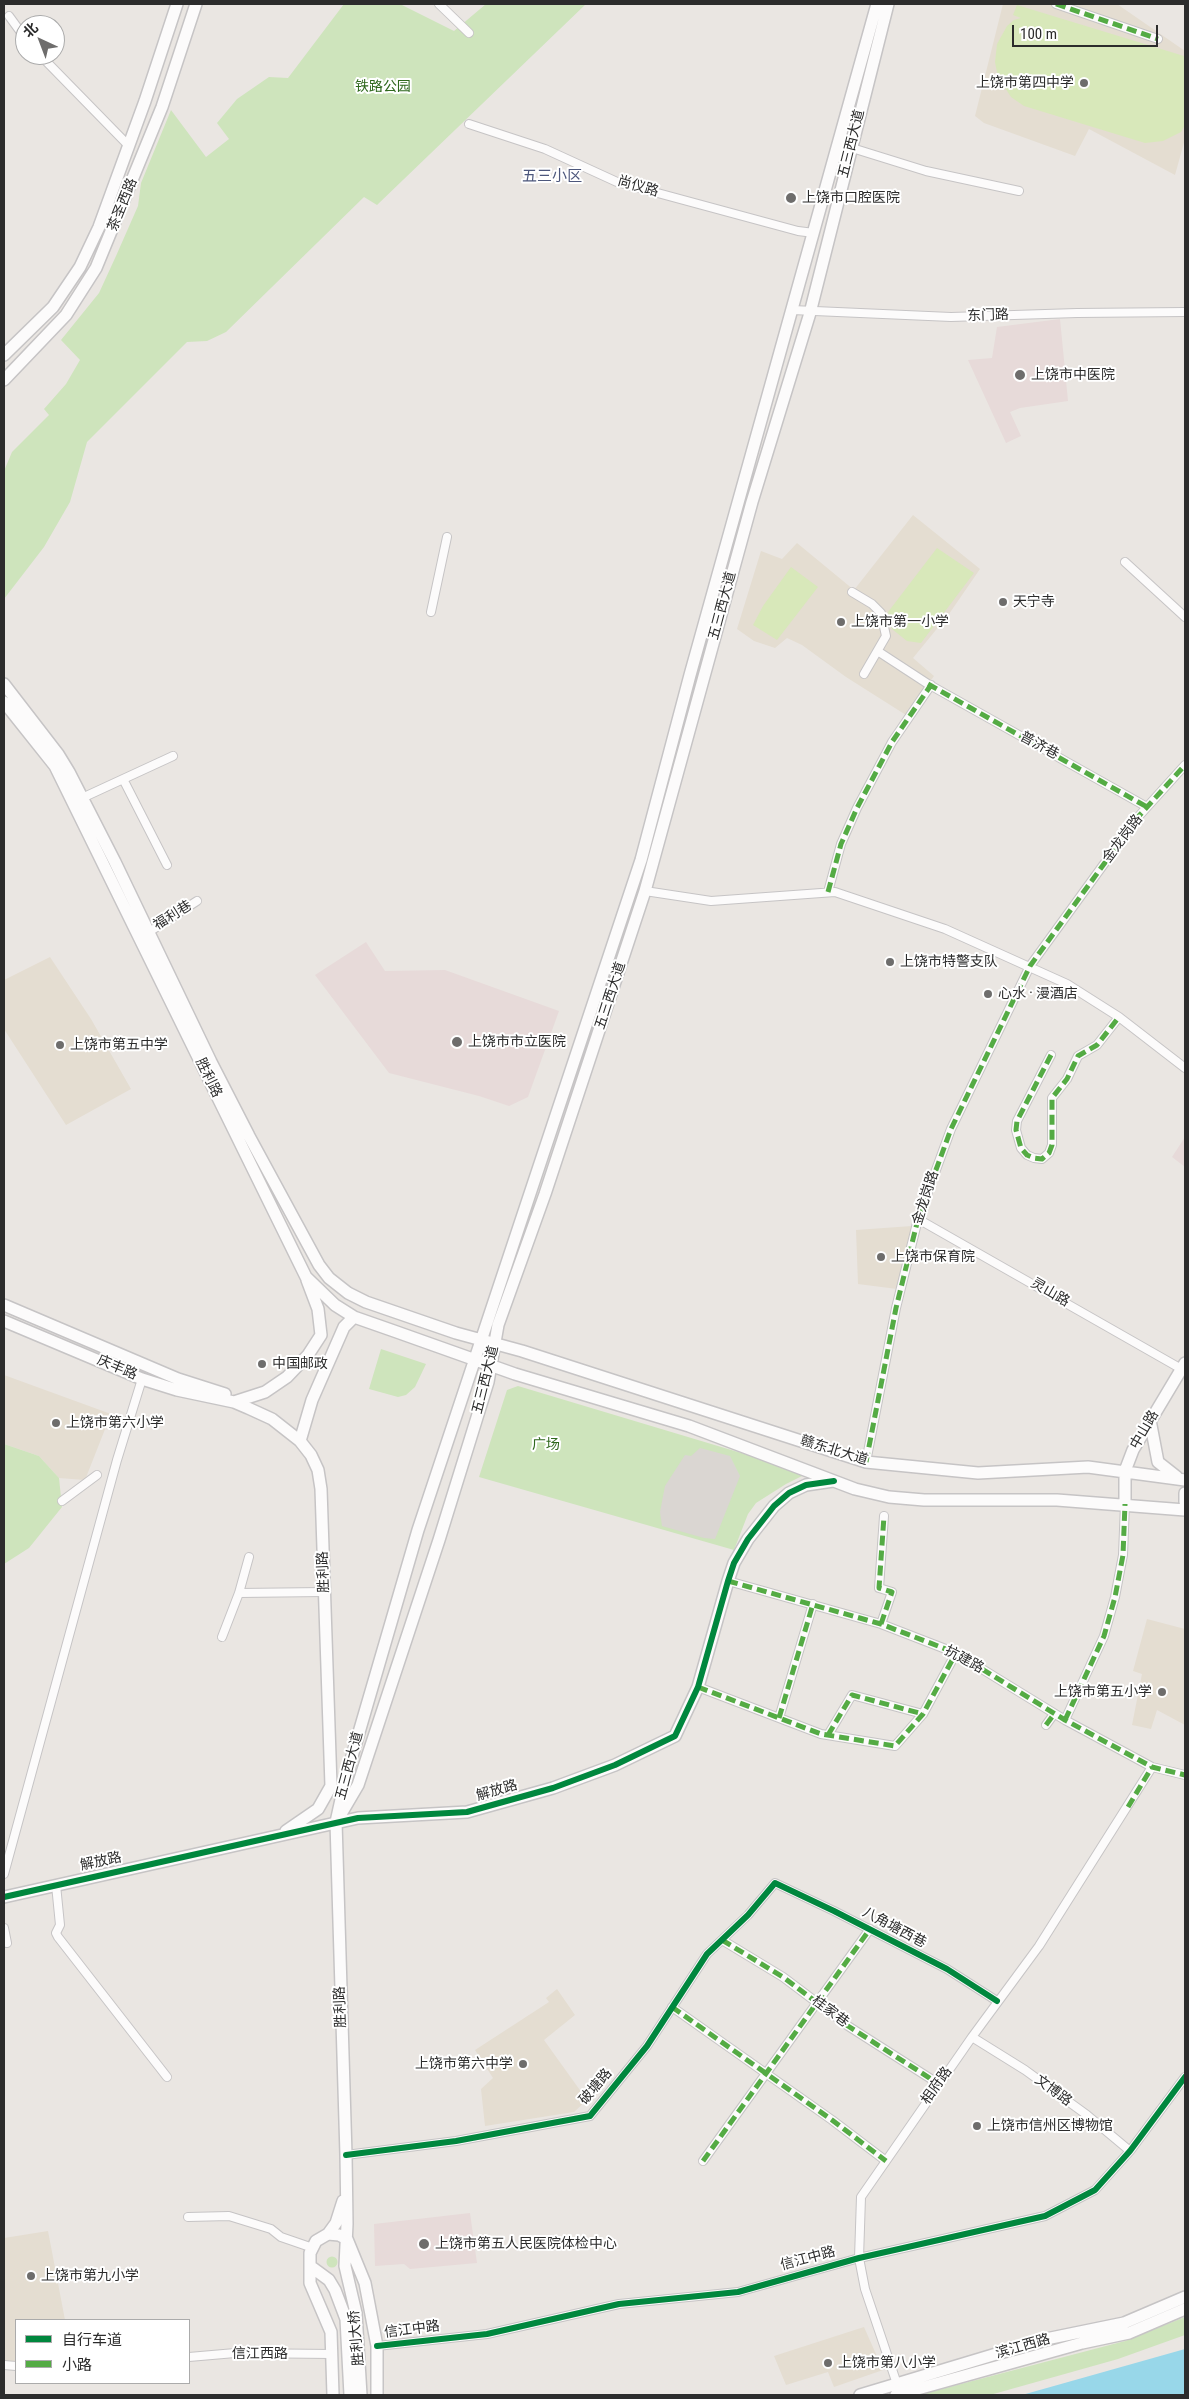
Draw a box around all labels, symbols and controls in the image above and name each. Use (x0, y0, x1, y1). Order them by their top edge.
north arrow (15, 15, 65, 65)
scale bar (1014, 15, 1160, 47)
text: 北 (20, 19, 41, 40)
text: 100 m (1020, 25, 1057, 43)
place label: 上饶市第四中学 (976, 75, 1074, 91)
marker: 上饶市第四中学 (1078, 77, 1090, 89)
park label: 铁路公园 (355, 79, 411, 95)
street label: 五三西大道 (835, 108, 869, 180)
district label: 五三小区 (522, 168, 582, 186)
street label: 尚仪路 (615, 173, 661, 201)
street label: 茶圣西路 (105, 176, 141, 234)
place label: 上饶市口腔医院 (802, 190, 900, 206)
marker: 上饶市口腔医院 (784, 191, 798, 205)
street label: 东门路 (967, 307, 1009, 325)
place label: 上饶市中医院 (1031, 367, 1115, 383)
marker: 上饶市中医院 (1013, 368, 1027, 382)
street label: 五三西大道 (706, 570, 740, 642)
place label: 天宁寺 (1013, 594, 1055, 610)
marker: 天宁寺 (997, 596, 1009, 608)
place label: 上饶市第一小学 (851, 614, 949, 630)
marker: 上饶市第一小学 (835, 616, 847, 628)
street label: 普济巷 (1017, 728, 1061, 764)
street label: 金龙岗路 (1099, 812, 1147, 866)
street label: 福利巷 (151, 898, 195, 934)
place label: 上饶市特警支队 (900, 954, 998, 970)
marker: 上饶市特警支队 (884, 956, 896, 968)
street label: 五三西大道 (592, 960, 630, 1032)
place label: 心水 · 漫酒店 (998, 986, 1078, 1002)
marker: 心水 · 漫酒店 (982, 988, 994, 1000)
place label: 上饶市市立医院 (468, 1034, 566, 1050)
marker: 上饶市市立医院 (450, 1035, 464, 1049)
place label: 上饶市第五中学 (70, 1037, 168, 1053)
marker: 上饶市第五中学 (54, 1039, 66, 1051)
street label: 胜利路 (191, 1055, 225, 1101)
street label: 金龙岗路 (909, 1169, 943, 1227)
place label: 上饶市保育院 (891, 1249, 975, 1265)
marker: 上饶市保育院 (875, 1251, 887, 1263)
street label: 灵山路 (1028, 1275, 1072, 1311)
street label: 五三西大道 (469, 1344, 503, 1416)
street label: 庆丰路 (94, 1352, 140, 1384)
place label: 中国邮政 (272, 1356, 328, 1372)
marker: 中国邮政 (256, 1358, 268, 1370)
street label: 中山路 (1127, 1408, 1163, 1452)
place label: 上饶市第六小学 (66, 1415, 164, 1431)
marker: 上饶市第六小学 (50, 1417, 62, 1429)
street label: 赣东北大道 (798, 1433, 870, 1469)
park label: 广场 (532, 1437, 560, 1453)
street label: 胜利路 (315, 1551, 333, 1593)
street label: 抗建路 (942, 1643, 986, 1677)
place label: 上饶市第五小学 (1054, 1684, 1152, 1700)
marker: 上饶市第五小学 (1156, 1686, 1168, 1698)
street label: 五三西大道 (333, 1730, 367, 1802)
street label: 解放路 (474, 1777, 520, 1805)
street label: 解放路 (79, 1849, 123, 1875)
street label: 八角塘西巷 (859, 1904, 929, 1952)
street label: 胜利路 (332, 1986, 350, 2028)
street label: 桂家巷 (808, 1993, 852, 2031)
place label: 上饶市第六中学 (415, 2056, 513, 2072)
marker: 上饶市第六中学 (517, 2058, 529, 2070)
street label: 相府路 (918, 2064, 956, 2108)
street label: 破塘路 (576, 2066, 616, 2108)
street label: 文博路 (1031, 2072, 1075, 2110)
place label: 上饶市信州区博物馆 (987, 2118, 1113, 2134)
marker: 上饶市信州区博物馆 (971, 2120, 983, 2132)
place label: 上饶市第五人民医院体检中心 (435, 2236, 617, 2252)
marker: 上饶市第五人民医院体检中心 (417, 2237, 431, 2251)
street label: 信江中路 (779, 2244, 837, 2274)
place label: 上饶市第九小学 (41, 2268, 139, 2284)
marker: 上饶市第九小学 (25, 2270, 37, 2282)
street label: 胜利大桥 (346, 2309, 368, 2367)
street label: 信江中路 (383, 2318, 441, 2342)
legend (15, 2319, 190, 2384)
text: 自行车道 (62, 2331, 122, 2349)
street label: 滨江西路 (994, 2331, 1052, 2363)
street label: 信江西路 (232, 2346, 288, 2362)
place label: 上饶市第八小学 (838, 2355, 936, 2371)
text: 小路 (62, 2356, 92, 2374)
marker: 上饶市第八小学 (822, 2357, 834, 2369)

